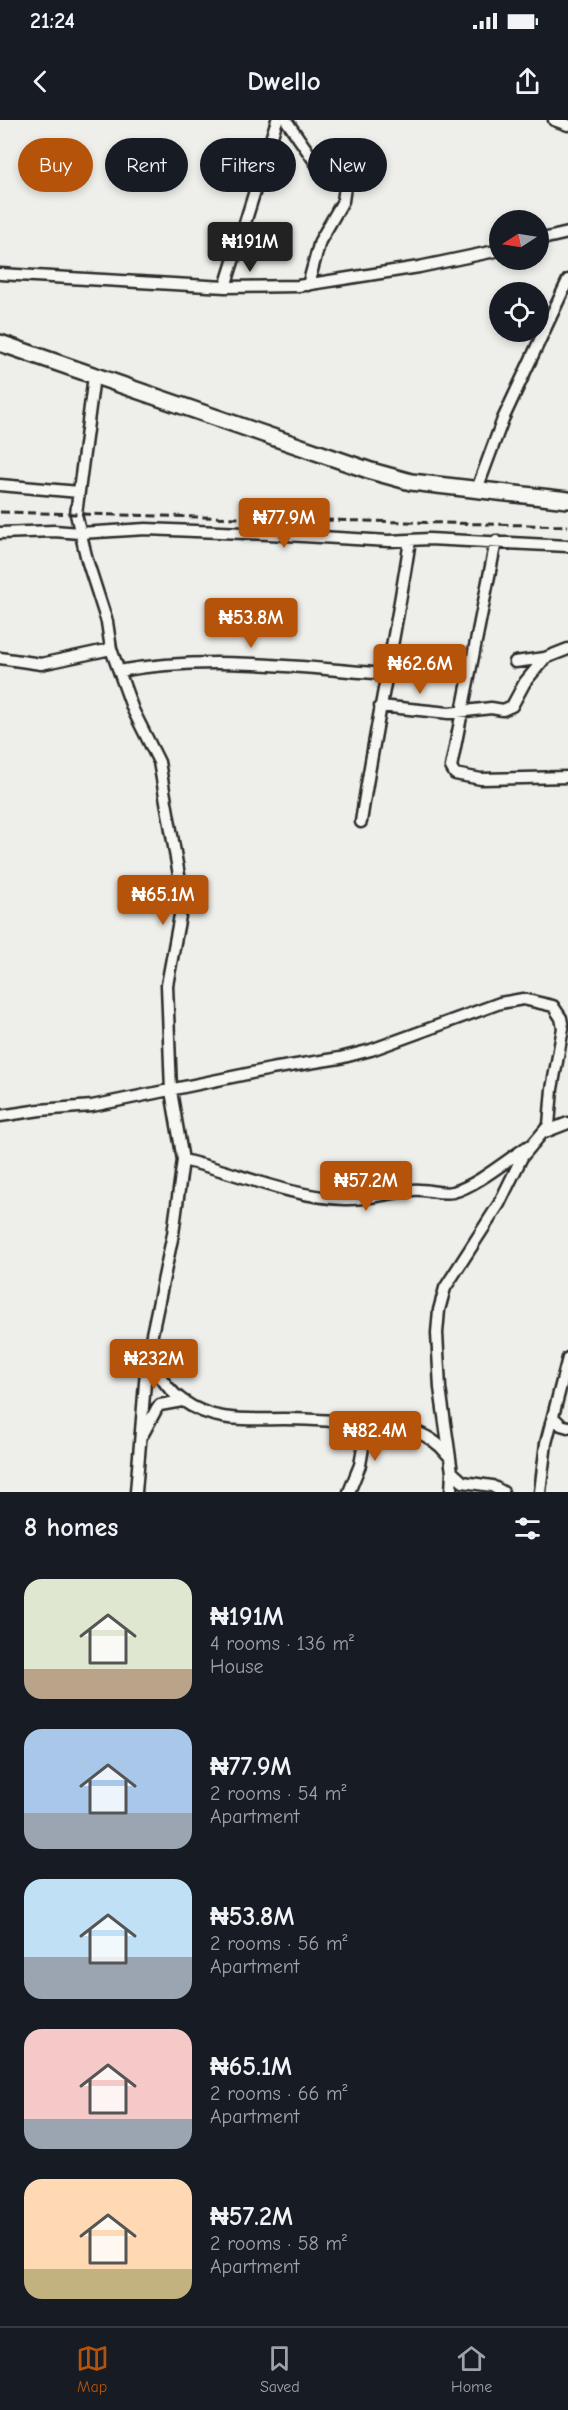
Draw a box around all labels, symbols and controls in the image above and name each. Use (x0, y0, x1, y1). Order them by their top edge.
text: 21:24 (30, 8, 75, 34)
icon: back (24, 65, 57, 98)
icon: share (511, 65, 544, 98)
text: Dwello (247, 66, 321, 97)
chip: Buy (18, 138, 93, 192)
chip: Rent (105, 138, 188, 192)
chip: Filters (200, 138, 296, 192)
chip: New (308, 138, 387, 192)
north arrow (489, 210, 549, 270)
map controls (489, 210, 549, 342)
pin: ₦191M (208, 222, 292, 273)
text: ₦191M (222, 230, 278, 253)
button: locate (489, 282, 549, 342)
pin: ₦77.9M (235, 498, 333, 549)
text: ₦77.9M (253, 506, 315, 529)
pin: ₦53.8M (202, 598, 300, 649)
text: ₦53.8M (219, 606, 283, 629)
pin: ₦62.6M (371, 644, 469, 695)
text: ₦62.6M (387, 652, 453, 675)
pin: ₦65.1M (114, 875, 212, 926)
text: ₦65.1M (131, 883, 195, 906)
pin: ₦57.2M (317, 1161, 415, 1212)
text: ₦57.2M (334, 1169, 398, 1192)
pin: ₦232M (112, 1339, 196, 1390)
text: ₦232M (124, 1347, 184, 1370)
pin: ₦82.4M (326, 1411, 424, 1462)
text: ₦82.4M (343, 1419, 407, 1442)
icon: filters (511, 1512, 544, 1545)
text: 8 homes (24, 1513, 118, 1543)
text: ₦191M (210, 1602, 284, 1632)
icon: home (72, 1603, 144, 1675)
text: 4 rooms · 136 m² (210, 1632, 354, 1655)
text: House (210, 1655, 264, 1678)
text: ₦77.9M (210, 1752, 291, 1782)
icon: home (72, 1753, 144, 1825)
text: 2 rooms · 54 m² (210, 1782, 346, 1805)
text: Apartment (210, 1805, 300, 1828)
text: ₦53.8M (210, 1902, 294, 1932)
icon: home (72, 1903, 144, 1975)
text: 2 rooms · 56 m² (210, 1932, 348, 1955)
text: Apartment (210, 1955, 300, 1978)
text: ₦65.1M (210, 2052, 292, 2082)
icon: home (72, 2053, 144, 2125)
text: 2 rooms · 66 m² (210, 2082, 348, 2105)
text: Apartment (210, 2105, 300, 2128)
text: ₦57.2M (210, 2202, 293, 2232)
icon: home (72, 2203, 144, 2275)
text: 2 rooms · 58 m² (210, 2232, 347, 2255)
text: Apartment (210, 2255, 300, 2278)
tab: Map (76, 2342, 109, 2396)
tab: Saved (260, 2342, 300, 2396)
tab: Home (451, 2342, 492, 2396)

